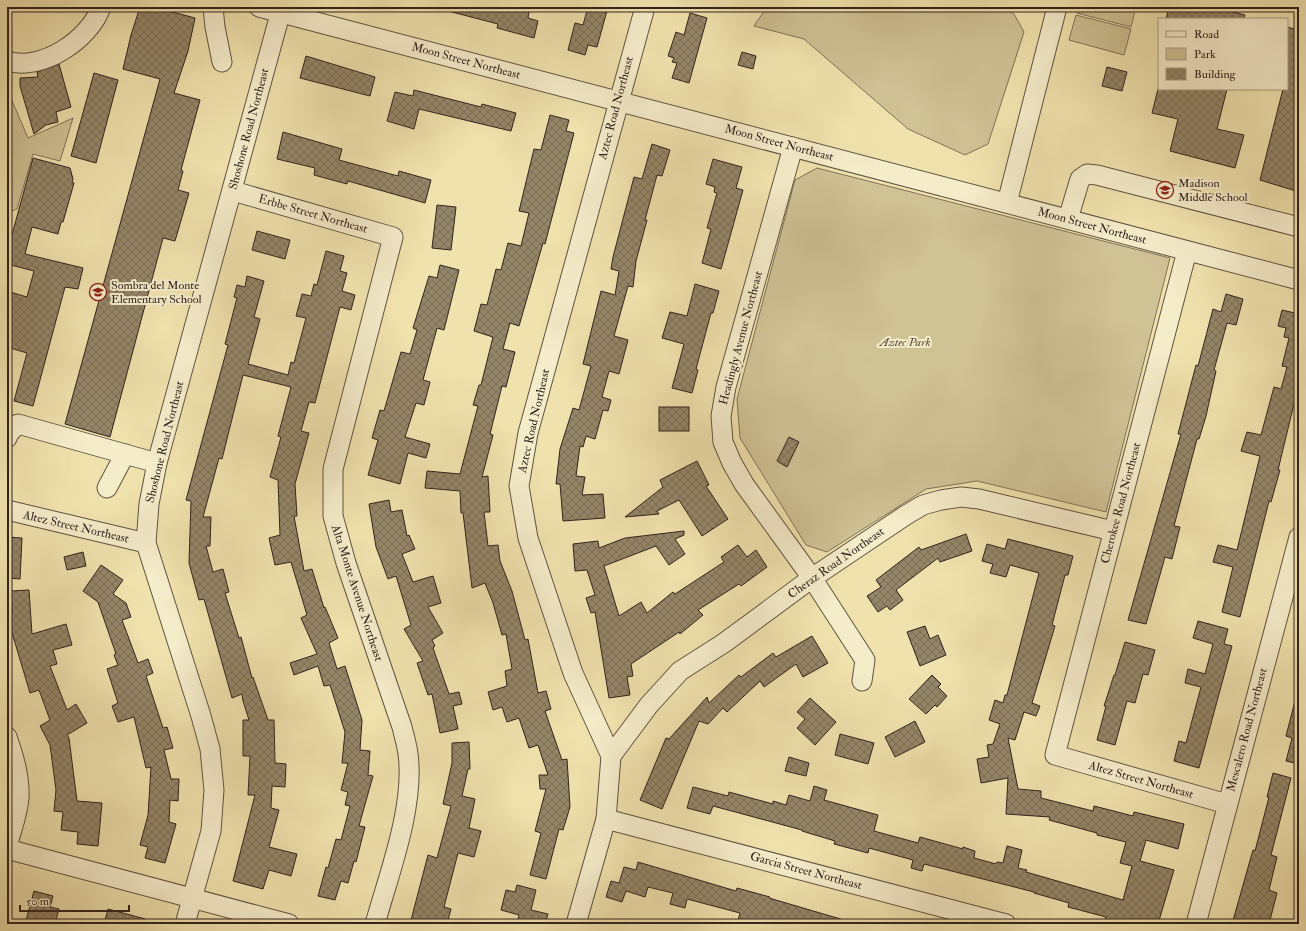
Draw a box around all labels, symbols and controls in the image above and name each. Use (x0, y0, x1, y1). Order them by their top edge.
legend (1158, 18, 1288, 90)
text: Road (1194, 27, 1219, 42)
street label: Moon Street Northeast (410, 39, 522, 83)
text: Park (1194, 47, 1216, 62)
street label: Aztec Road Northeast (595, 55, 637, 162)
street label: Shoshone Road Northeast (226, 67, 272, 191)
text: Building (1194, 67, 1237, 82)
street label: Moon Street Northeast (723, 121, 835, 165)
place label: Madison Middle School (1178, 176, 1248, 205)
school or university icon: Madison Middle School (1155, 180, 1175, 200)
street label: Erbbe Street Northeast (257, 191, 369, 237)
street label: Moon Street Northeast (1036, 204, 1148, 248)
street label: Headingly Avenue Northeast (716, 269, 766, 406)
place label: Sombra del Monte Elementary School (111, 278, 202, 307)
school or university icon: Sombra del Monte Elementary School (88, 282, 108, 302)
park label: Aztec Park (877, 335, 931, 350)
street label: Aztec Road Northeast (515, 367, 553, 475)
street label: Shoshone Road Northeast (143, 379, 187, 505)
street label: Cherokee Road Northeast (1098, 441, 1144, 565)
street label: Altez Street Northeast (21, 507, 130, 546)
street label: Alta Monte Avenue Northeast (327, 522, 386, 663)
street label: Cheraz Road Northeast (785, 524, 887, 602)
street label: Mescalero Road Northeast (1223, 666, 1271, 794)
street label: Altez Street Northeast (1086, 758, 1195, 802)
street label: Garcia Street Northeast (748, 849, 864, 893)
scale bar (20, 887, 129, 913)
text: 50 m (26, 894, 50, 909)

